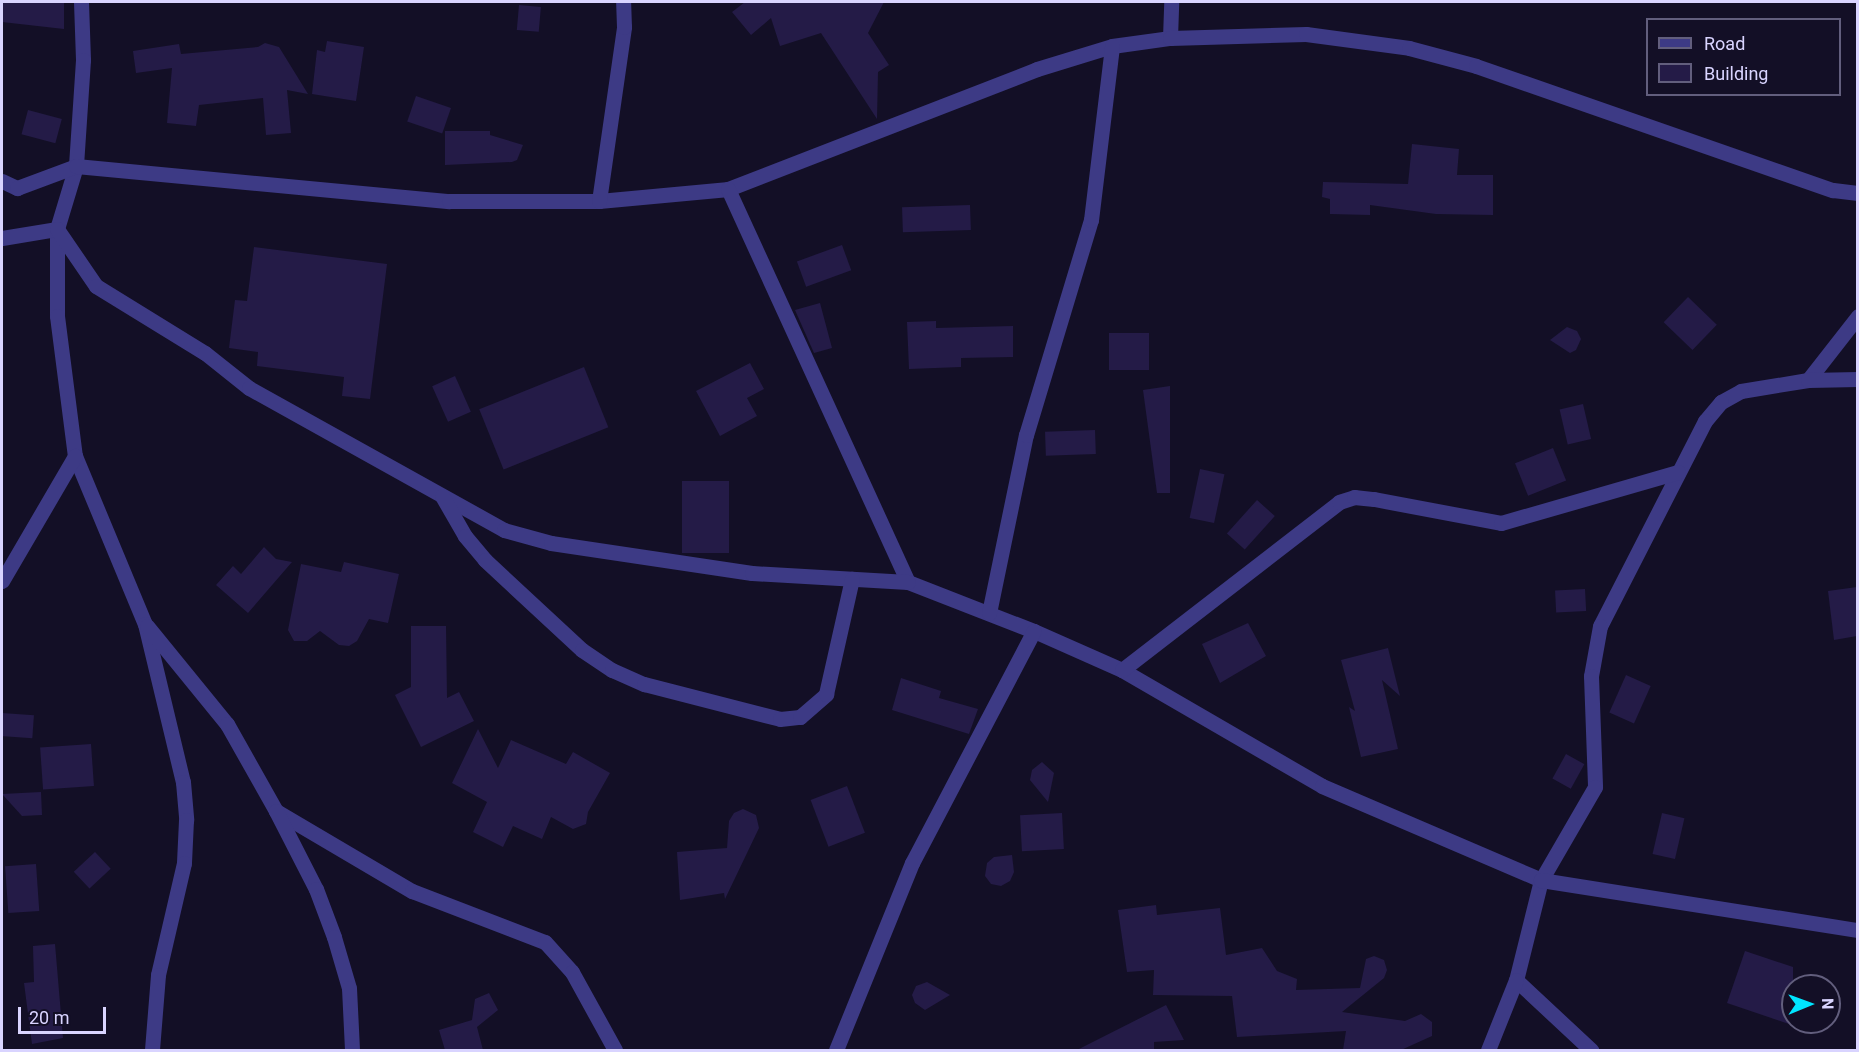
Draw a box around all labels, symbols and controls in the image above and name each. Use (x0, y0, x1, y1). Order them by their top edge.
legend (1646, 18, 1841, 96)
text: Road (1704, 33, 1745, 54)
text: Building (1704, 63, 1768, 84)
north arrow (1781, 974, 1841, 1034)
scale bar (21, 995, 110, 1033)
text: N (1818, 998, 1837, 1010)
text: 20 m (29, 1007, 69, 1028)

